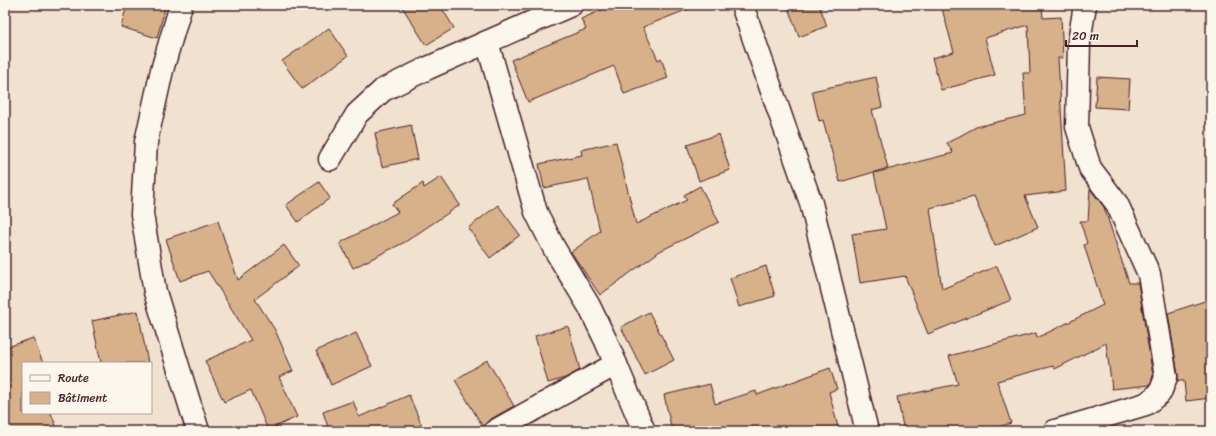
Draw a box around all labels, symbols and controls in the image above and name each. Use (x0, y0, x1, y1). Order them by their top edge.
scale bar (1066, 22, 1137, 48)
text: 20 m (1072, 25, 1099, 47)
legend (22, 362, 152, 414)
text: Route (58, 367, 89, 389)
text: Bâtiment (58, 387, 107, 409)

